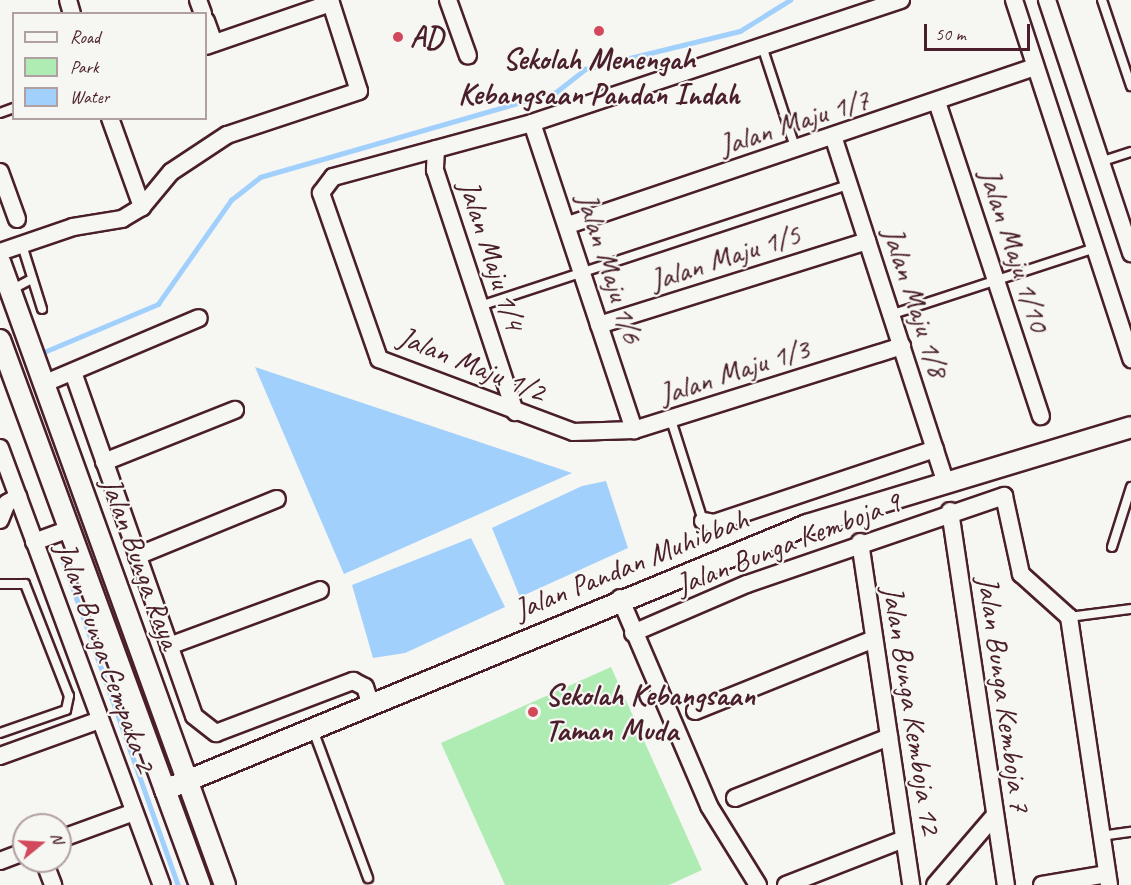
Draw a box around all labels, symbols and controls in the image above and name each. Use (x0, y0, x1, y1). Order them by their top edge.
legend (12, 12, 207, 120)
scale bar (927, 12, 1034, 50)
place label: AD (410, 19, 443, 55)
text: 50 m (935, 23, 966, 45)
marker: Sekolah Menengah Kebangsaan Pandan Indah (592, 24, 606, 38)
text: Road (70, 26, 100, 48)
marker: AD (391, 30, 405, 44)
place label: Sekolah Menengah Kebangsaan Pandan Indah (458, 41, 740, 112)
text: Park (70, 56, 99, 78)
street label: Jalan Maju 1/7 (714, 81, 874, 163)
text: Water (70, 86, 109, 108)
street label: Jalan Maju 1/10 (972, 164, 1058, 336)
street label: Jalan Maju 1/4 (451, 175, 533, 335)
street label: Jalan Maju 1/6 (569, 188, 651, 348)
street label: Jalan Maju 1/5 (645, 216, 805, 298)
street label: Jalan Maju 1/8 (875, 222, 957, 382)
street label: Jalan Maju 1/2 (393, 318, 551, 410)
street label: Jalan Maju 1/3 (654, 330, 814, 412)
street label: Jalan Bunga Raya (93, 472, 189, 654)
street label: Jalan Bunga Kemboja 9 (673, 484, 903, 602)
street label: Jalan Pandan Muhibbah (509, 501, 753, 627)
street label: Jalan Bunga Cempaka 2 (48, 539, 164, 775)
street label: Jalan Bunga Kemboja 7 (970, 576, 1038, 812)
street label: Jalan Bunga Kemboja 12 (875, 585, 949, 835)
place label: Sekolah Kebangsaan Taman Muda (545, 677, 755, 748)
marker: Sekolah Kebangsaan Taman Muda (526, 705, 540, 719)
north arrow (12, 813, 72, 873)
text: N (46, 830, 68, 846)

